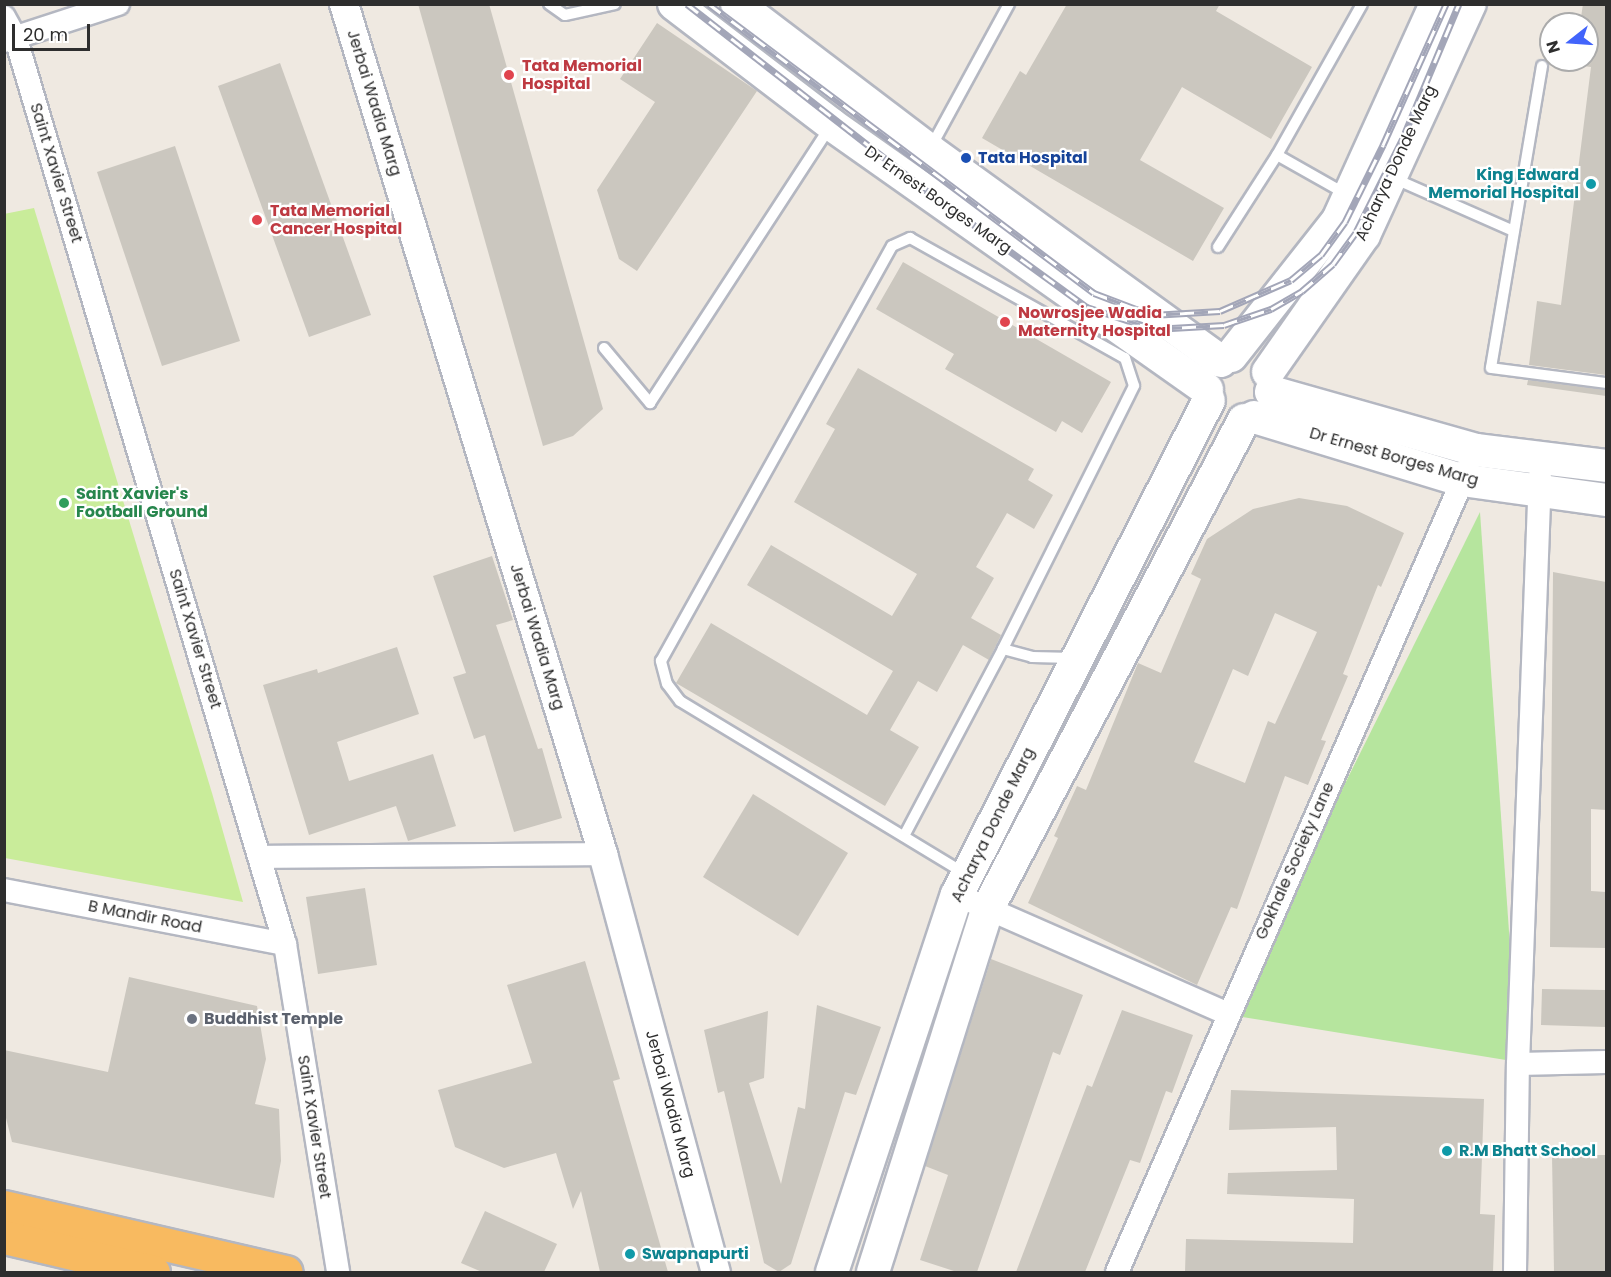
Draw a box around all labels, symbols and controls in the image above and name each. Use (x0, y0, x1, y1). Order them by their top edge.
scale bar (15, 12, 93, 50)
north arrow (1539, 12, 1599, 72)
text: 20 m (23, 22, 68, 47)
street label: Jerbai Wadia Marg (343, 28, 405, 178)
text: N (1540, 38, 1566, 56)
place label: Tata Memorial Hospital (522, 56, 642, 94)
marker: Tata Memorial Hospital (500, 66, 518, 84)
street label: Acharya Donde Marg (1351, 82, 1441, 244)
street label: Saint Xavier Street (26, 101, 86, 245)
street label: Dr Ernest Borges Marg (861, 142, 1015, 258)
place label: Tata Hospital (978, 148, 1088, 168)
marker: Tata Hospital (959, 151, 973, 165)
place label: King Edward Memorial Hospital (1428, 165, 1579, 203)
marker: King Edward Memorial Hospital (1584, 177, 1598, 191)
place label: Tata Memorial Cancer Hospital (270, 201, 402, 239)
marker: Tata Memorial Cancer Hospital (248, 211, 266, 229)
place label: Nowrosjee Wadia Maternity Hospital (1018, 303, 1171, 341)
marker: Nowrosjee Wadia Maternity Hospital (996, 313, 1014, 331)
street label: Dr Ernest Borges Marg (1307, 424, 1481, 490)
place label: Saint Xavier's Football Ground (76, 484, 208, 522)
marker: Saint Xavier's Football Ground (57, 496, 71, 510)
street label: Jerbai Wadia Marg (506, 562, 568, 712)
street label: Saint Xavier Street (165, 567, 225, 711)
street label: Acharya Donde Marg (947, 744, 1039, 906)
street label: Gokhale Society Lane (1252, 779, 1338, 943)
street label: B Mandir Road (86, 897, 204, 937)
place label: Buddhist Temple (204, 1009, 343, 1029)
marker: Buddhist Temple (185, 1012, 199, 1026)
street label: Jerbai Wadia Marg (641, 1028, 699, 1180)
street label: Saint Xavier Street (293, 1054, 335, 1200)
place label: R.M Bhatt School (1459, 1141, 1596, 1161)
marker: R.M Bhatt School (1440, 1144, 1454, 1158)
place label: Swapnapurti (642, 1244, 749, 1264)
marker: Swapnapurti (623, 1247, 637, 1261)

